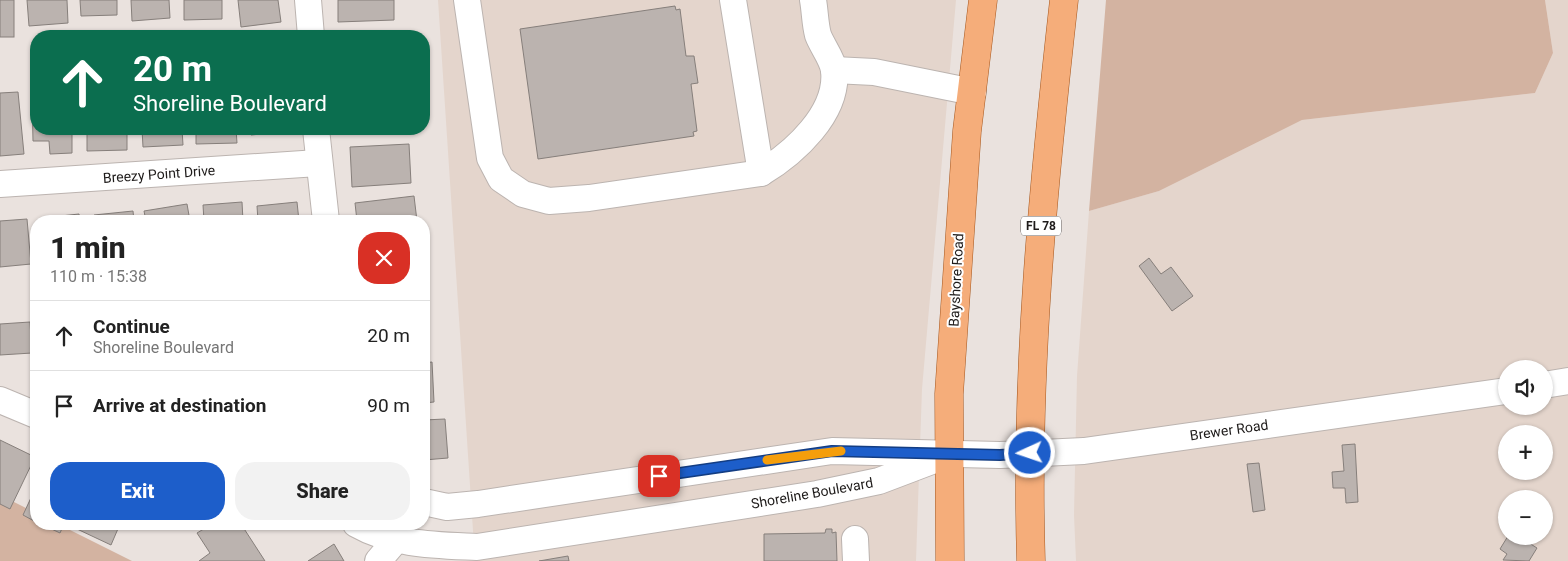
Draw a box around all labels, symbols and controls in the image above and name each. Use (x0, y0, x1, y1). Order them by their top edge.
text: 20 m (133, 49, 212, 90)
icon: ahead (50, 50, 115, 115)
text: Shoreline Boulevard (133, 91, 327, 116)
street label: Breezy Point Drive (102, 162, 216, 186)
road number: FL 78 (1021, 217, 1061, 236)
text: 1 min (50, 230, 126, 265)
button: close (358, 232, 410, 284)
street label: Bayshore Road (946, 233, 966, 327)
text: 110 m · 15:38 (50, 267, 147, 286)
text: Continue (93, 315, 170, 338)
icon: ahead (50, 322, 78, 350)
text: 20 m (367, 324, 410, 347)
text: Shoreline Boulevard (93, 338, 234, 357)
map controls (1498, 360, 1553, 545)
button: sound (1498, 360, 1553, 415)
icon: arrive (50, 392, 78, 420)
text: Arrive at destination (93, 394, 266, 417)
text: 90 m (367, 394, 410, 417)
street label: Brewer Road (1189, 417, 1269, 443)
button: + (1498, 425, 1553, 480)
position arrow (1003, 426, 1055, 478)
pin (638, 455, 680, 497)
button: Exit (50, 462, 225, 520)
button: Share (235, 462, 410, 520)
icon: arrive (645, 462, 673, 490)
street label: Shoreline Boulevard (750, 474, 874, 512)
button: − (1498, 490, 1553, 545)

